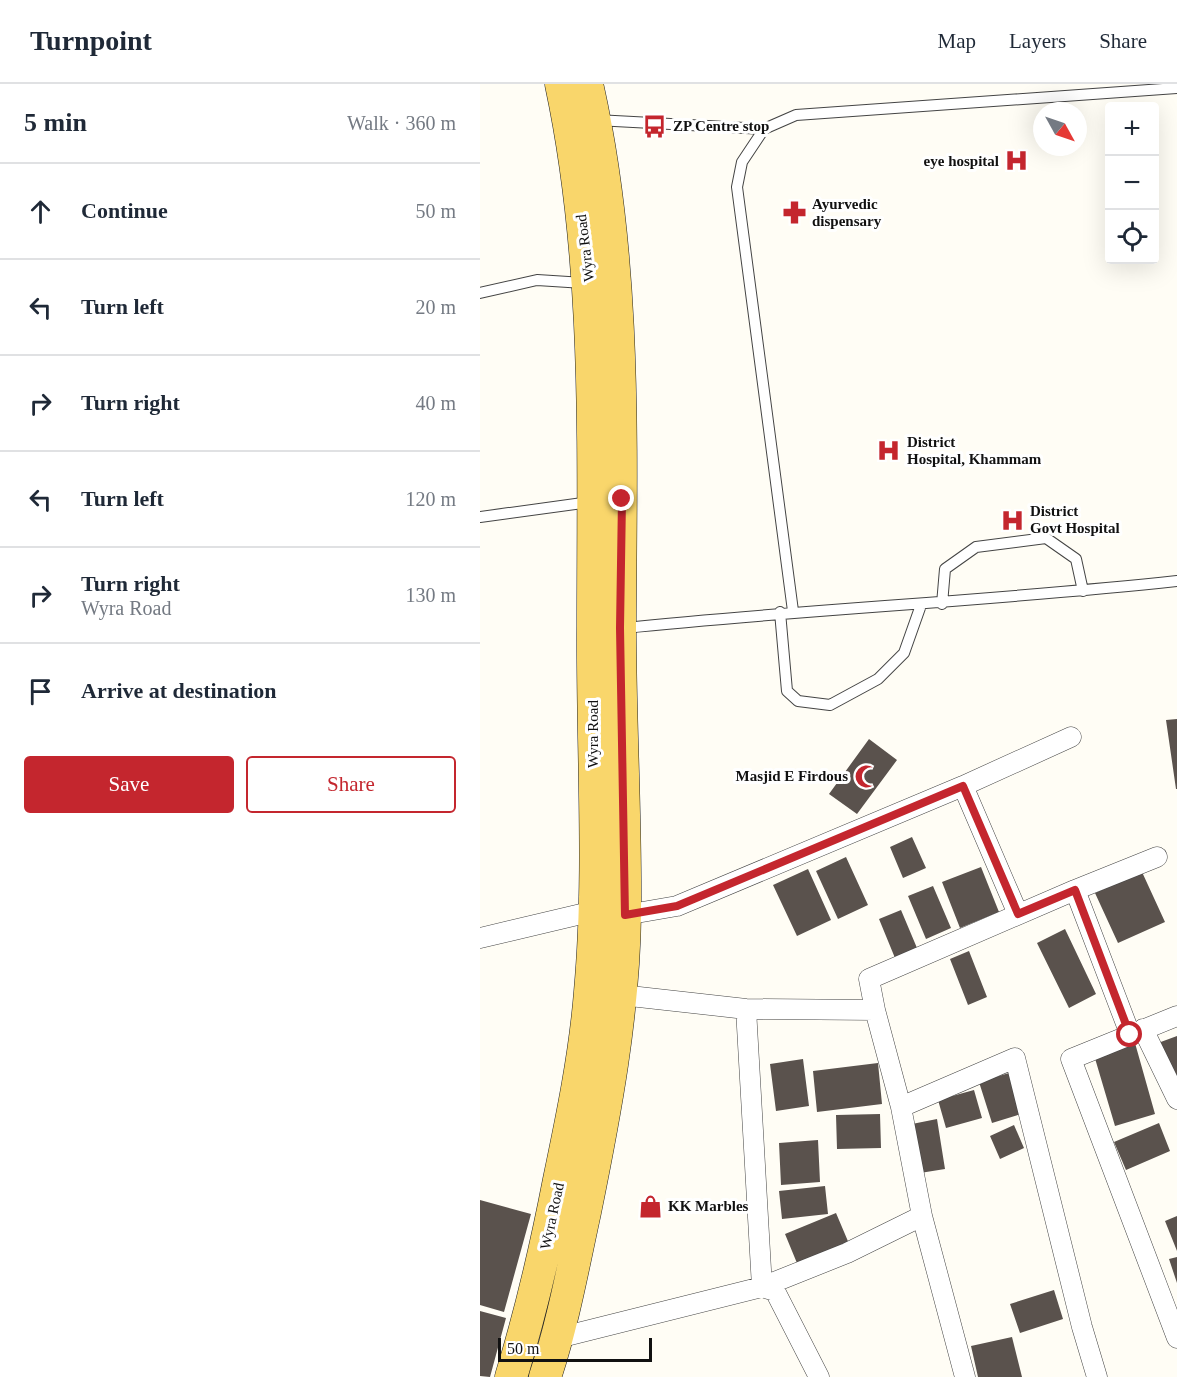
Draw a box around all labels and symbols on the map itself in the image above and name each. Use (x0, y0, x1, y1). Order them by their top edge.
north arrow (1033, 102, 1087, 156)
bus stop icon: ZP Centre stop (642, 113, 668, 139)
place label: ZP Centre stop (673, 118, 769, 134)
hospital icon: eye hospital (1004, 148, 1030, 174)
place label: eye hospital (924, 153, 999, 169)
place label: Ayurvedic dispensary (812, 196, 882, 229)
pharmacy icon: Ayurvedic dispensary (781, 200, 807, 226)
street label: Wyra Road (573, 213, 597, 283)
place label: District Hospital, Khammam (907, 434, 1042, 467)
hospital icon: District Hospital, Khammam (876, 438, 902, 464)
route end (608, 485, 634, 511)
place label: District Govt Hospital (1030, 503, 1120, 536)
hospital icon: District Govt Hospital (999, 507, 1025, 533)
street label: Wyra Road (585, 700, 601, 768)
mosque icon: Masjid E Firdous (853, 763, 879, 789)
place label: Masjid E Firdous (735, 768, 848, 784)
route start (1116, 1021, 1142, 1047)
street label: Wyra Road (537, 1181, 567, 1251)
shop icon: KK Marbles (637, 1193, 663, 1219)
place label: KK Marbles (668, 1198, 749, 1214)
scale bar (498, 1335, 652, 1362)

